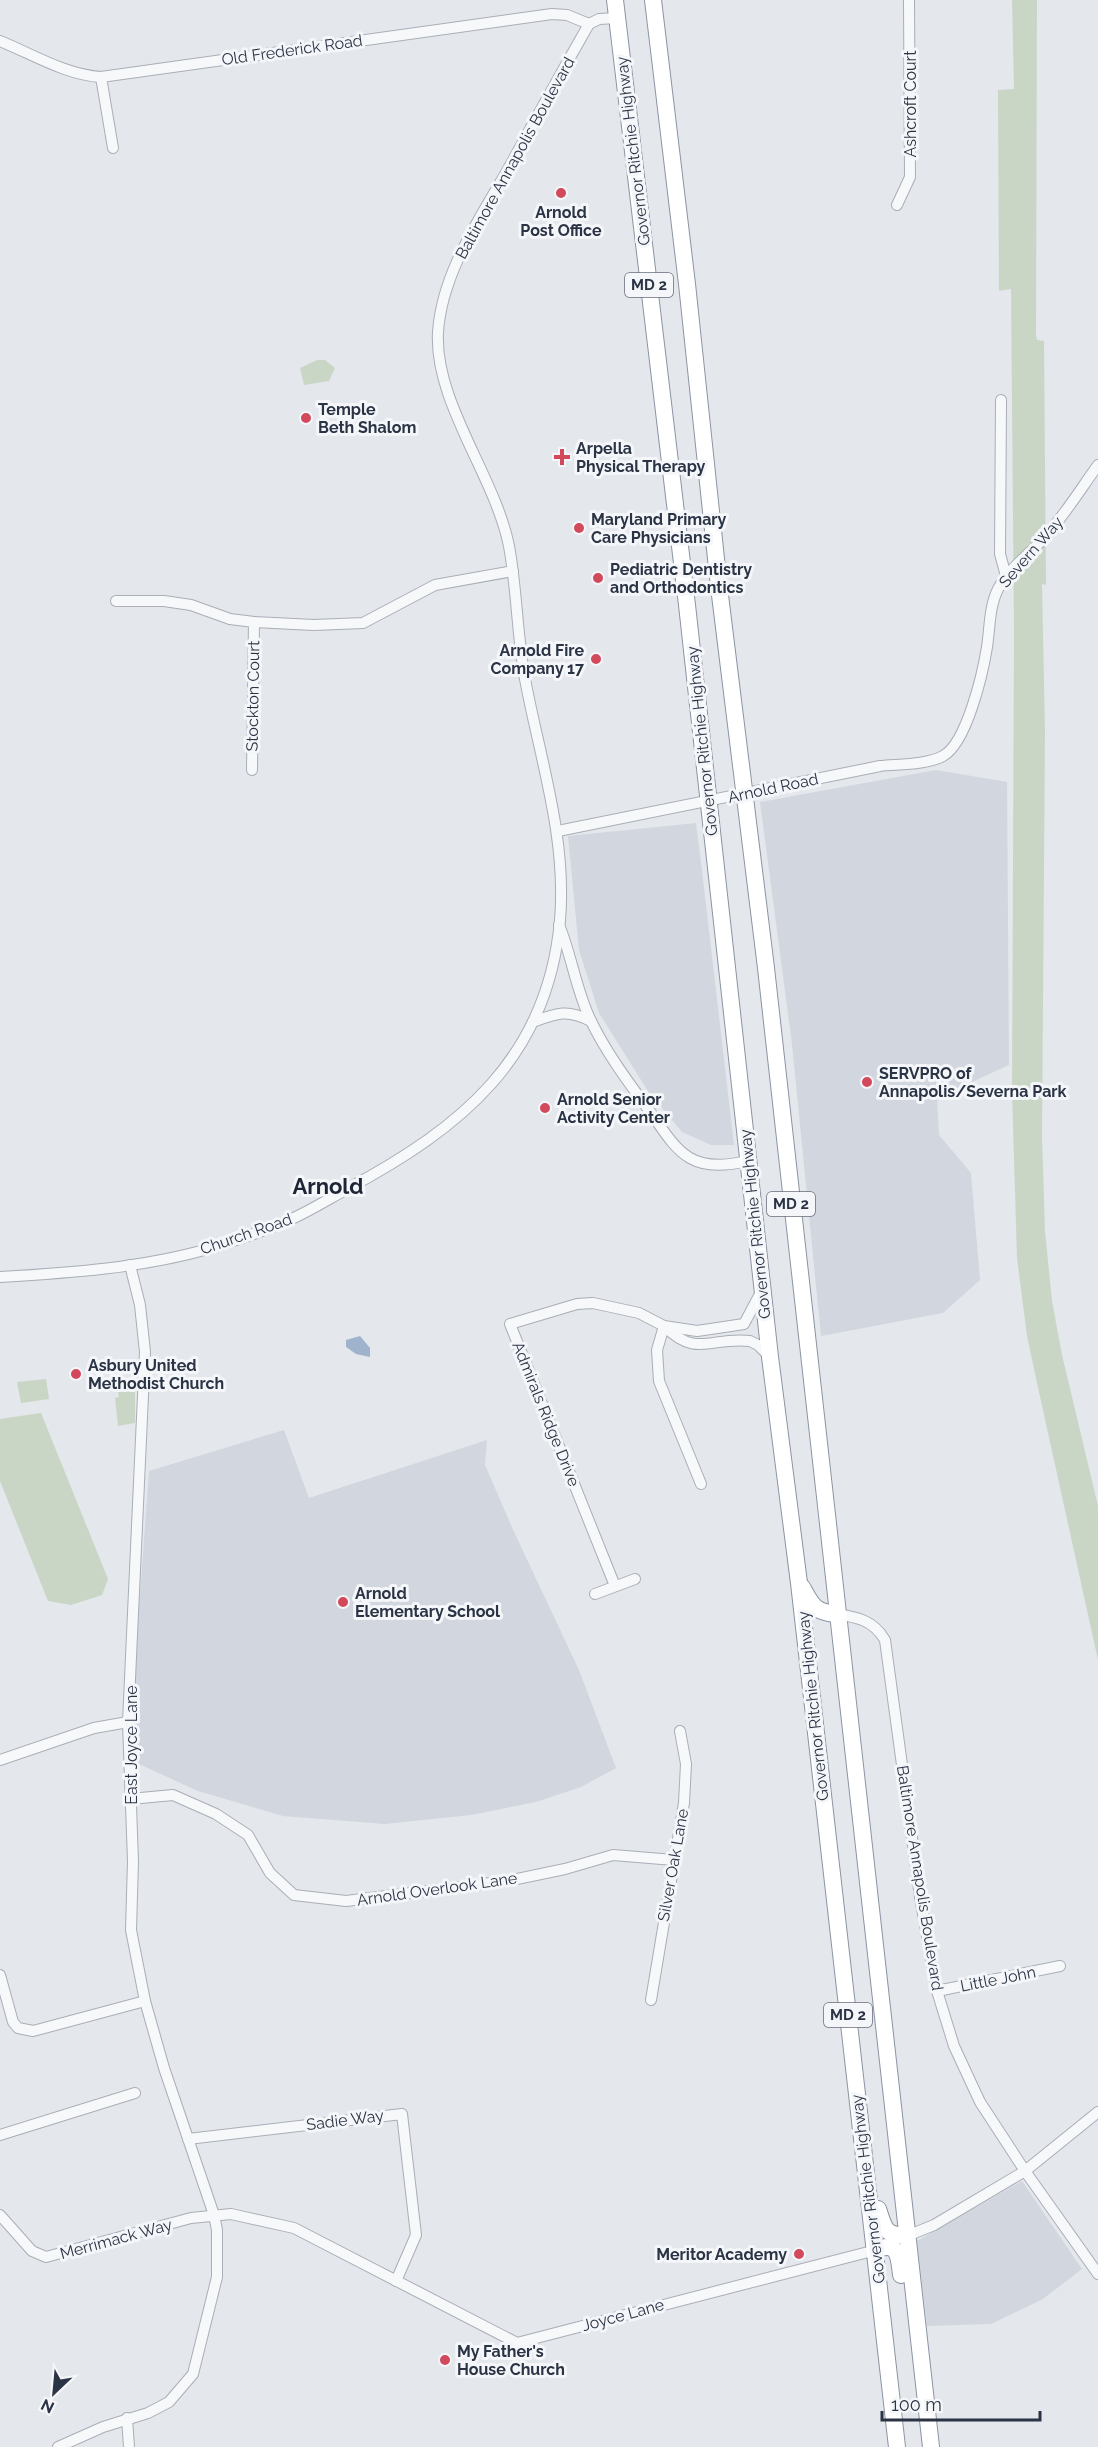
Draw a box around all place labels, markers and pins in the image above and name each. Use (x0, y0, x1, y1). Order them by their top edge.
marker: Arnold Post Office (554, 186, 568, 200)
place label: Arnold Post Office (520, 203, 602, 240)
place label: Temple Beth Shalom (318, 400, 416, 437)
marker: Temple Beth Shalom (299, 411, 313, 425)
place label: Arpella Physical Therapy (576, 439, 706, 476)
marker: Arpella Physical Therapy (553, 448, 571, 466)
place label: Maryland Primary Care Physicians (591, 510, 727, 547)
marker: Maryland Primary Care Physicians (572, 521, 586, 535)
place label: Pediatric Dentistry and Orthodontics (610, 560, 752, 597)
marker: Pediatric Dentistry and Orthodontics (591, 571, 605, 585)
place label: Arnold Fire Company 17 (491, 641, 584, 678)
marker: Arnold Fire Company 17 (589, 652, 603, 666)
place label: SERVPRO of Annapolis/Severna Park (879, 1064, 1067, 1101)
marker: SERVPRO of Annapolis/Severna Park (860, 1075, 874, 1089)
place label: Arnold Senior Activity Center (557, 1090, 670, 1127)
marker: Arnold Senior Activity Center (538, 1101, 552, 1115)
place label: Asbury United Methodist Church (88, 1356, 224, 1393)
marker: Asbury United Methodist Church (69, 1367, 83, 1381)
place label: Arnold Elementary School (355, 1584, 501, 1621)
marker: Arnold Elementary School (336, 1595, 350, 1609)
place label: Meritor Academy (656, 2245, 787, 2264)
marker: Meritor Academy (792, 2247, 806, 2261)
place label: My Father's House Church (457, 2342, 565, 2379)
marker: My Father's House Church (438, 2353, 452, 2367)

